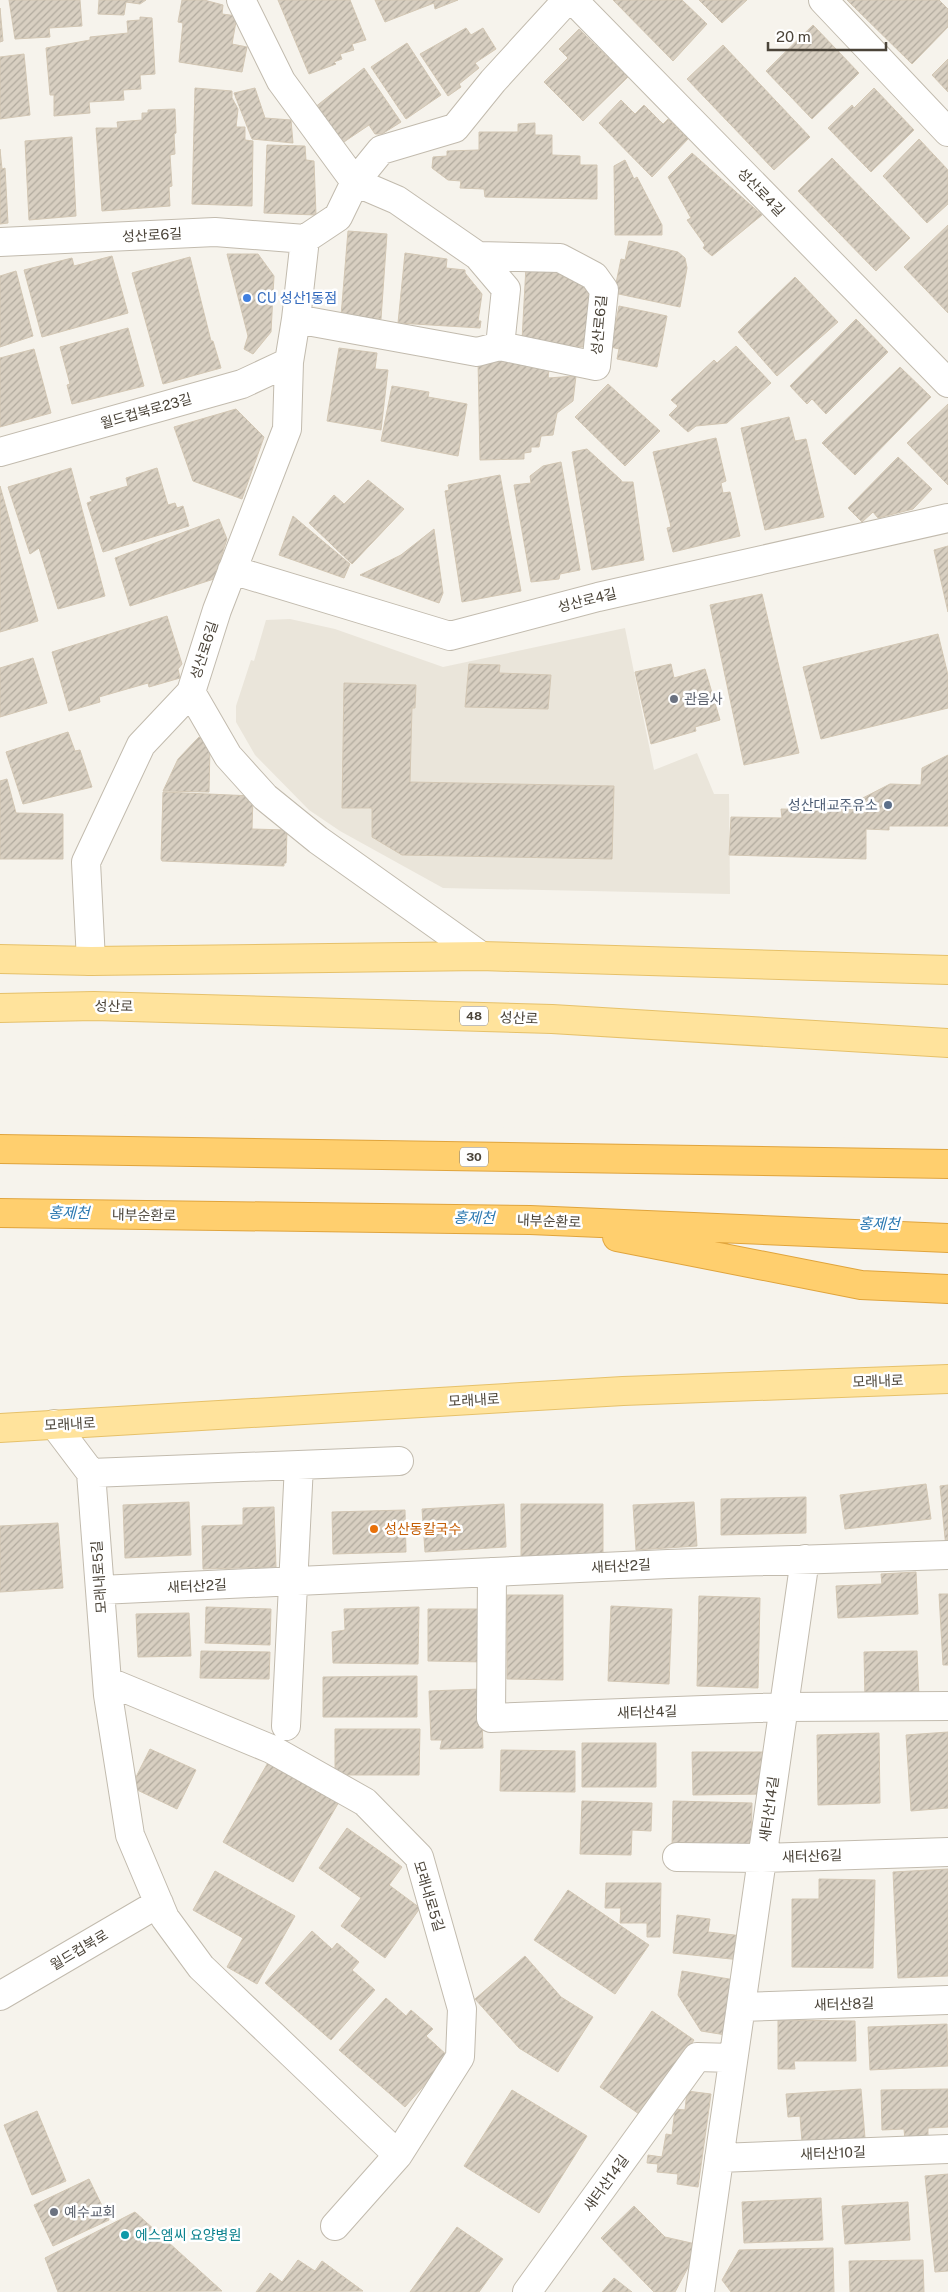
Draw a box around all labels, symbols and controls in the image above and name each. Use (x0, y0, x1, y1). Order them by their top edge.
scale bar (768, 20, 886, 52)
text: 20 m (776, 28, 811, 45)
street label: 성산로4길 (734, 165, 788, 219)
street label: 성산로6길 (121, 225, 183, 245)
place label: CU 성산1동점 (257, 290, 337, 306)
marker: CU 성산1동점 (241, 292, 253, 304)
street label: 성산로6길 (588, 294, 610, 356)
street label: 월드컵북로23길 (98, 390, 194, 432)
street label: 성산로4길 (556, 585, 618, 615)
street label: 성산로6길 (187, 619, 221, 681)
place label: 관음사 (684, 691, 723, 707)
marker: 관음사 (668, 693, 680, 705)
place label: 성산대교주유소 (788, 797, 878, 813)
marker: 성산대교주유소 (882, 799, 894, 811)
street label: 성산로 (95, 998, 134, 1014)
road number: 48 (460, 1006, 488, 1026)
street label: 성산로 (499, 1009, 539, 1027)
road number: 30 (460, 1148, 488, 1166)
water label: 홍제천 (48, 1204, 92, 1221)
street label: 내부순환로 (112, 1206, 176, 1224)
water label: 홍제천 (453, 1209, 497, 1226)
street label: 내부순환로 (517, 1212, 582, 1230)
water label: 홍제천 (858, 1215, 902, 1232)
street label: 모래내로 (852, 1372, 904, 1390)
street label: 모래내로 (448, 1391, 500, 1409)
street label: 모래내로 (44, 1415, 96, 1433)
place label: 성산동칼국수 (384, 1521, 461, 1537)
marker: 성산동칼국수 (368, 1523, 380, 1535)
street label: 모래내로5길 (88, 1540, 110, 1614)
street label: 새터산2길 (591, 1556, 651, 1576)
street label: 새터산2길 (167, 1576, 227, 1596)
street label: 새터산4길 (617, 1703, 677, 1721)
street label: 새터산14길 (756, 1775, 782, 1843)
street label: 새터산6길 (782, 1847, 842, 1865)
street label: 모래내로5길 (411, 1859, 447, 1933)
street label: 월드컵북로 (47, 1926, 111, 1973)
street label: 새터산8길 (813, 1995, 875, 2013)
street label: 새터산10길 (800, 2144, 866, 2162)
street label: 새터산14길 (580, 2152, 632, 2214)
place label: 예수교회 (64, 2204, 116, 2220)
marker: 예수교회 (48, 2206, 60, 2218)
place label: 에스엠씨 요양병원 (135, 2227, 241, 2243)
marker: 에스엠씨 요양병원 (119, 2229, 131, 2241)

